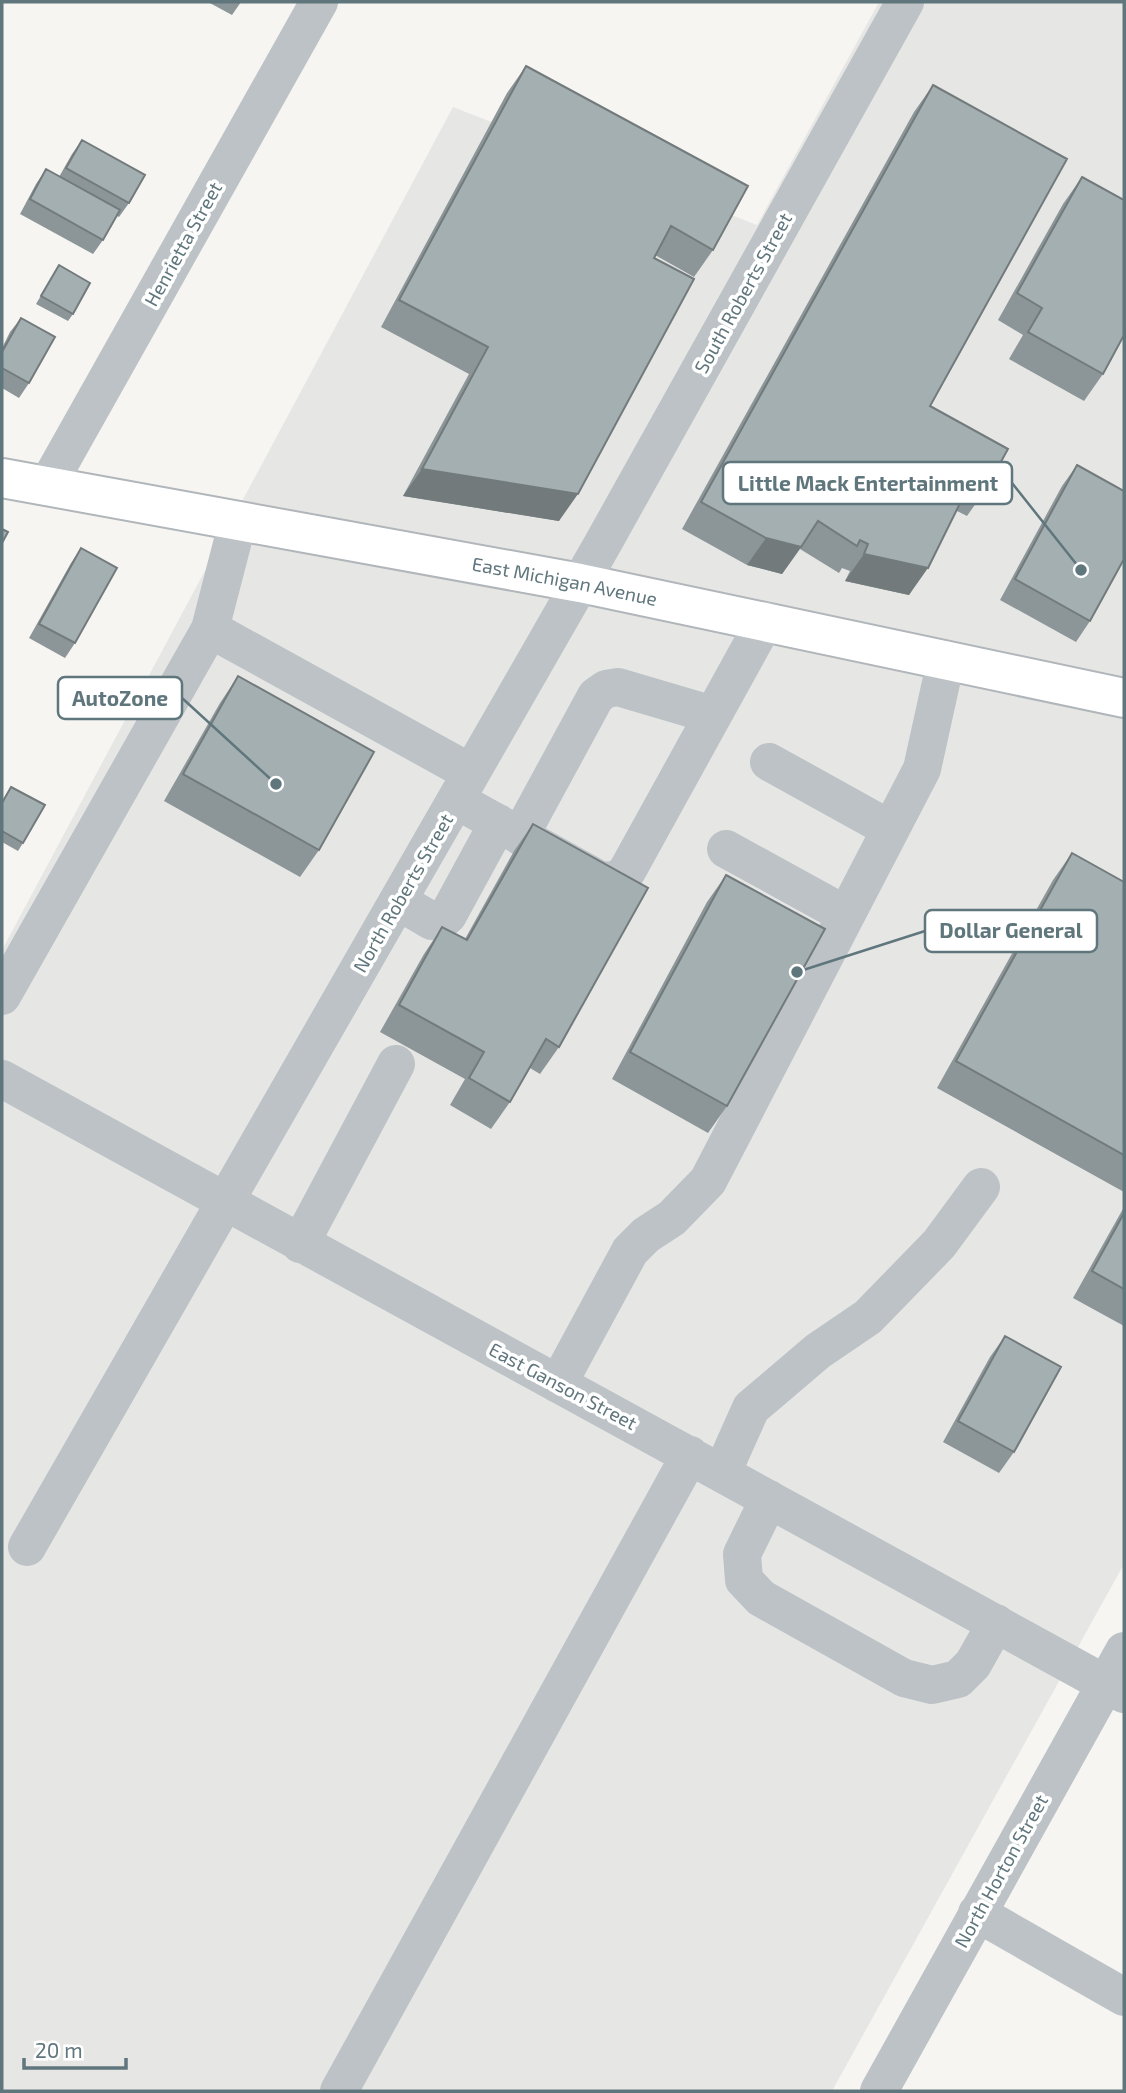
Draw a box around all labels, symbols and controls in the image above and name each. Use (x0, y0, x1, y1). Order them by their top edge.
street label: Henrietta Street (139, 178, 226, 310)
street label: South Roberts Street (689, 209, 796, 377)
callout: Little Mack Entertainment (723, 462, 1012, 504)
text: Little Mack Entertainment (738, 470, 999, 495)
street label: East Michigan Avenue (470, 552, 659, 610)
callout: AutoZone (58, 677, 182, 719)
text: AutoZone (72, 685, 168, 710)
street label: North Roberts Street (348, 809, 457, 976)
callout: Dollar General (925, 910, 1097, 952)
text: Dollar General (939, 917, 1083, 942)
street label: East Ganson Street (485, 1337, 641, 1434)
street label: North Horton Street (949, 1790, 1052, 1951)
scale bar (24, 2026, 126, 2070)
text: 20 m (35, 2037, 83, 2062)

